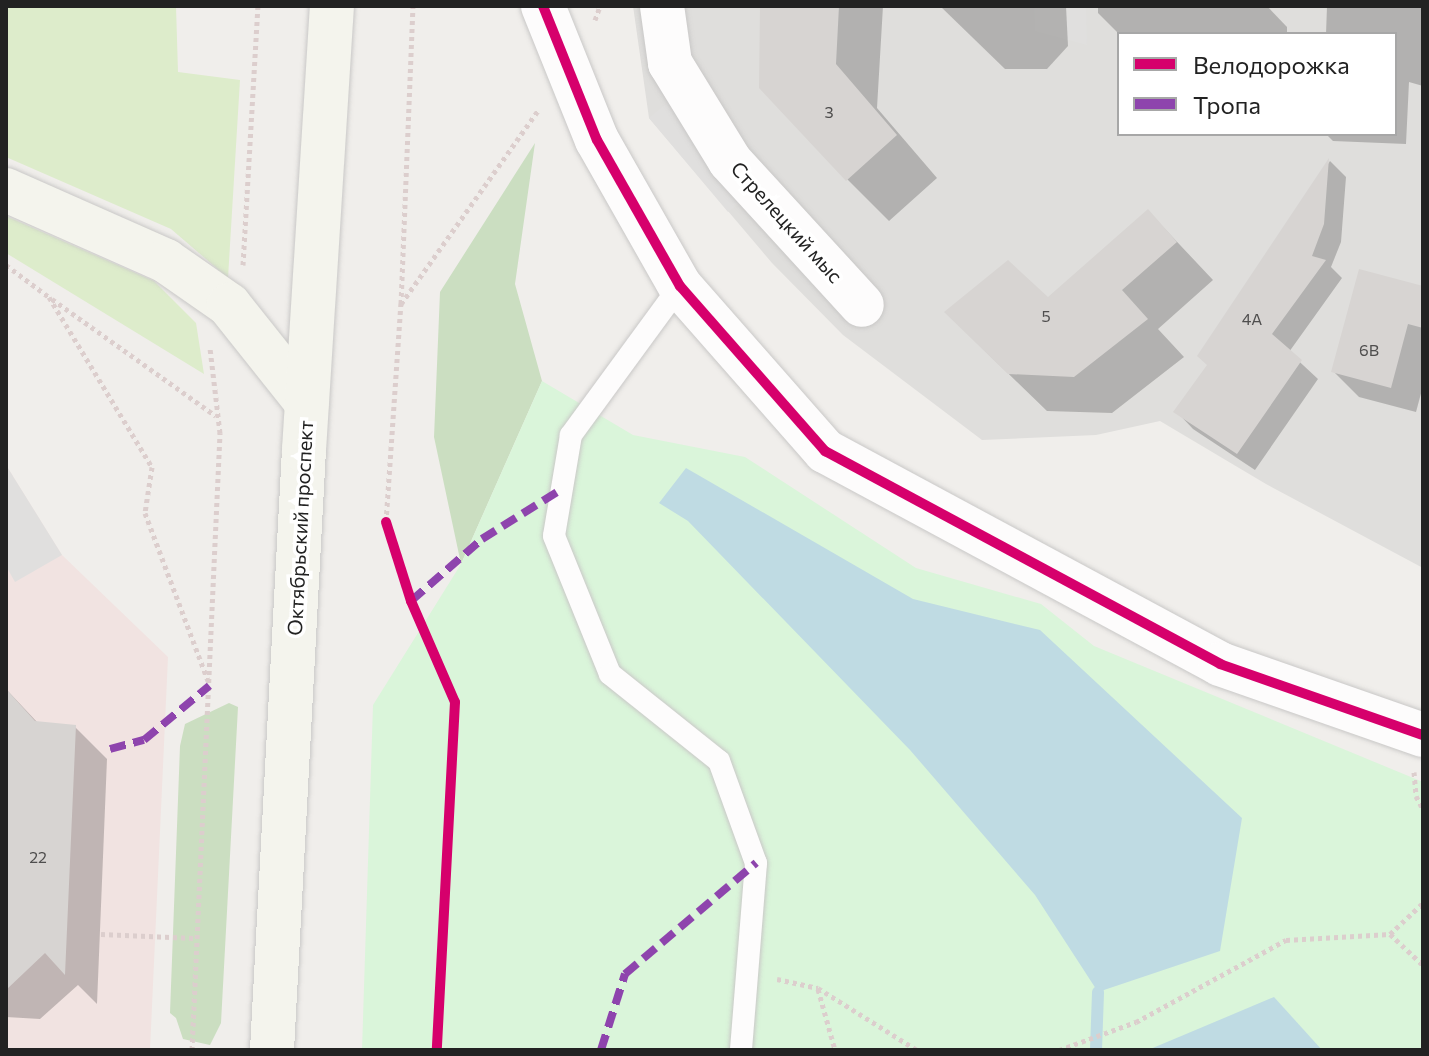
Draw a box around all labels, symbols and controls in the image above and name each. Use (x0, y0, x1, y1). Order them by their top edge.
legend (1117, 32, 1397, 136)
text: Велодорожка (1193, 50, 1350, 79)
text: Тропа (1193, 90, 1261, 119)
house number: 3 (824, 102, 834, 122)
street label: Стрелецкий мыс (726, 156, 848, 288)
house number: 5 (1041, 306, 1051, 326)
house number: 4А (1242, 309, 1262, 329)
house number: 6В (1359, 340, 1379, 360)
street label: Октябрьский проспект (282, 420, 318, 636)
house number: 22 (29, 847, 47, 867)

